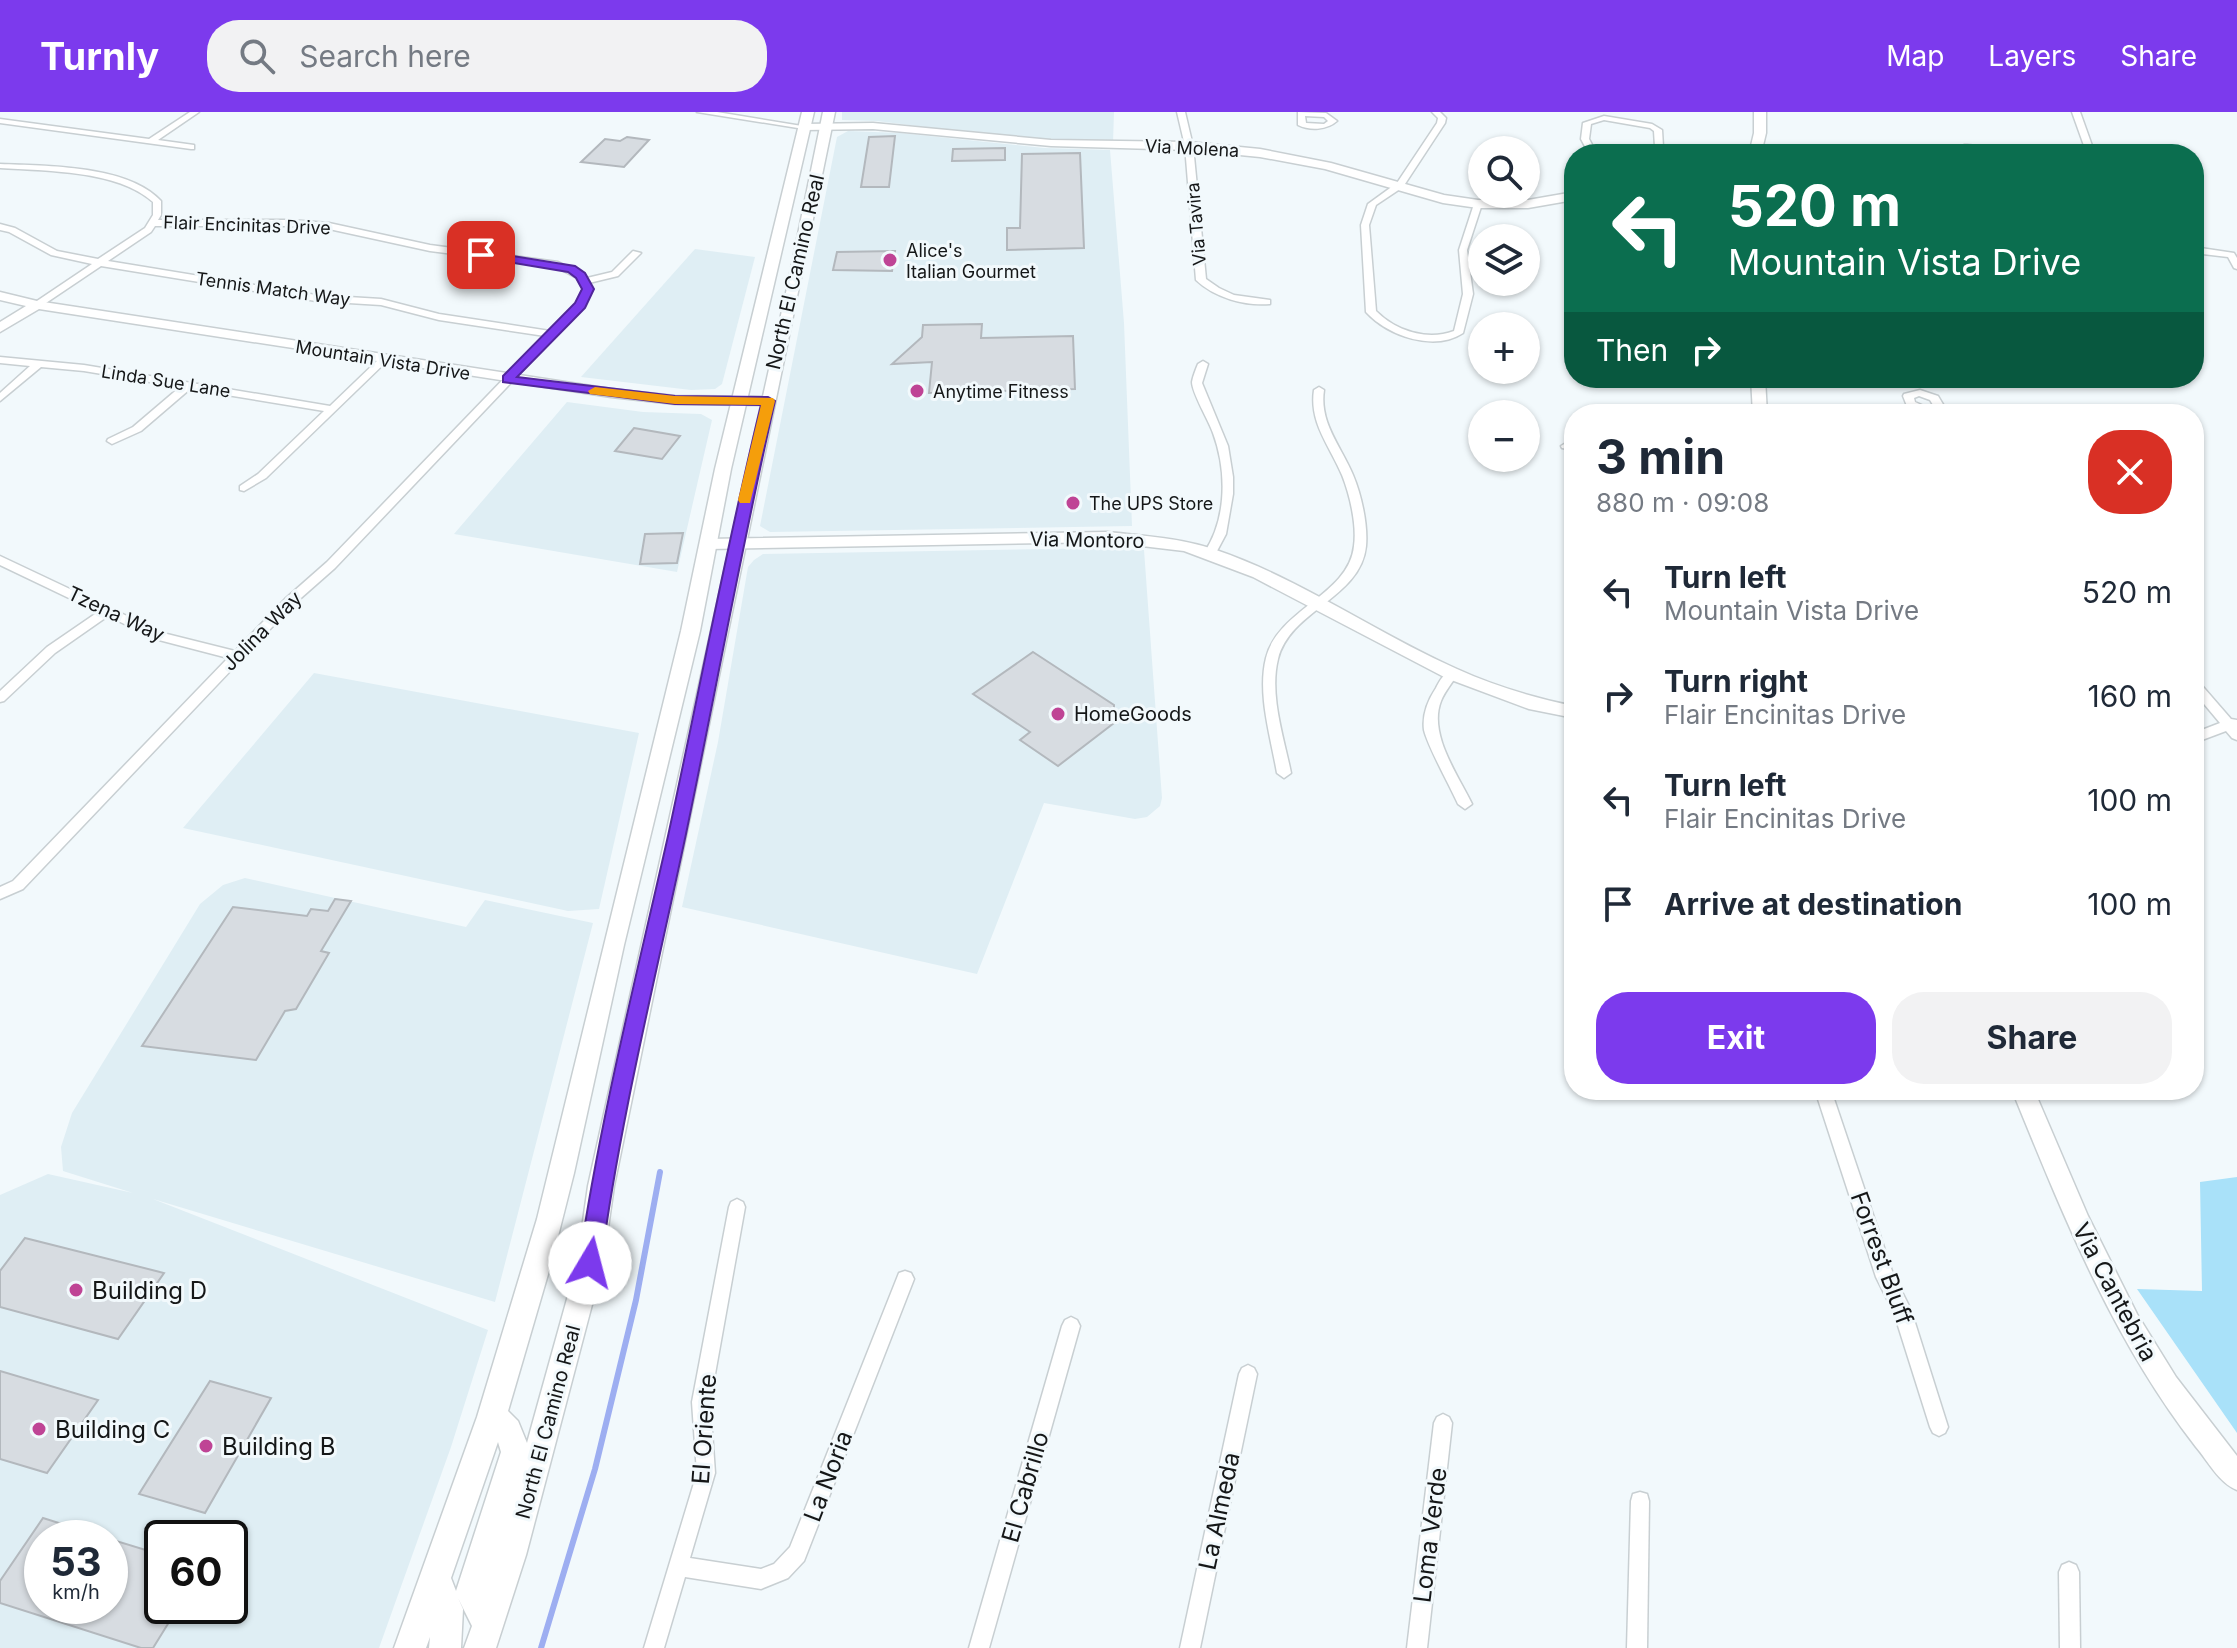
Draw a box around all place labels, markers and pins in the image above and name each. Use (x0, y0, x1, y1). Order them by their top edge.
pin (447, 221, 515, 289)
place label: Alice's Italian Gourmet (906, 240, 1036, 282)
marker: Alice's Italian Gourmet (881, 251, 899, 269)
place label: Anytime Fitness (933, 381, 1069, 402)
marker: Anytime Fitness (908, 382, 926, 400)
place label: The UPS Store (1089, 493, 1213, 514)
marker: The UPS Store (1064, 494, 1082, 512)
place label: HomeGoods (1074, 702, 1192, 726)
marker: HomeGoods (1049, 705, 1067, 723)
place label: Building D (92, 1276, 207, 1305)
marker: Building D (67, 1281, 85, 1299)
place label: Building C (55, 1415, 170, 1444)
marker: Building C (30, 1420, 48, 1438)
place label: Building B (222, 1432, 335, 1461)
marker: Building B (197, 1437, 215, 1455)

